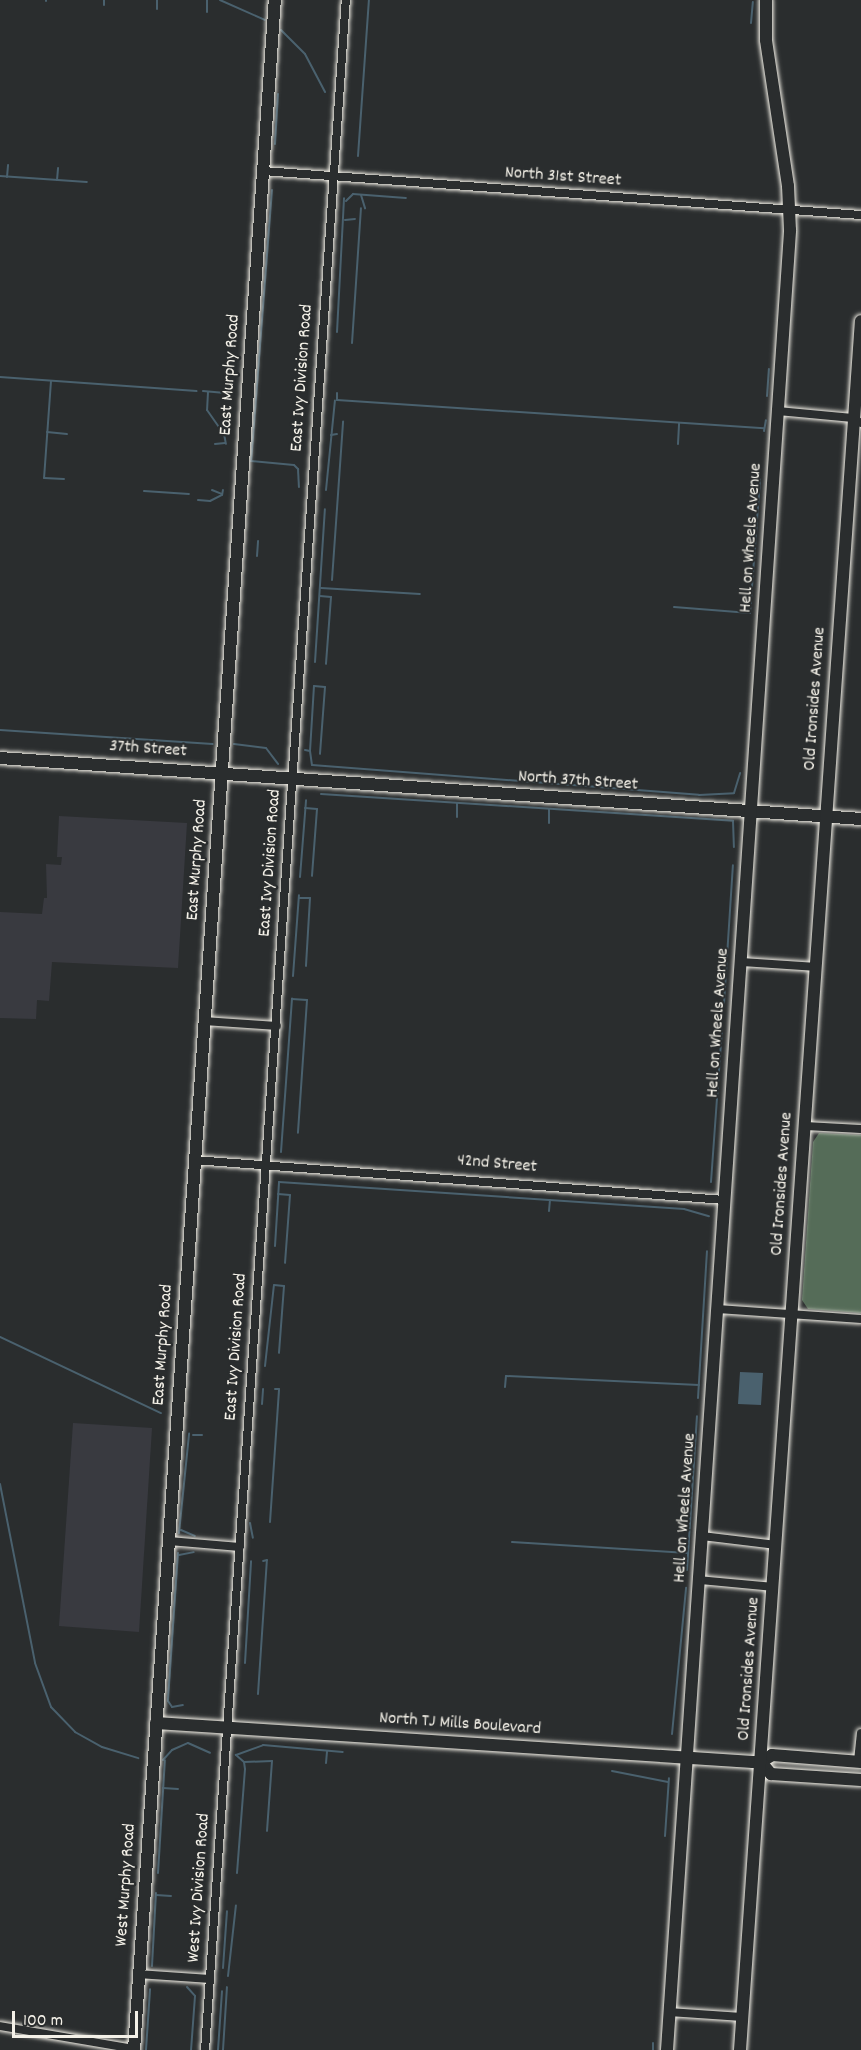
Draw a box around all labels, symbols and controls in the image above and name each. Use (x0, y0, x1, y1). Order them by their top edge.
street label: North 31st Street (504, 163, 622, 193)
street label: East Ivy Division Road (287, 304, 319, 452)
street label: East Murphy Road (216, 314, 246, 436)
street label: Hell on Wheels Avenue (736, 462, 768, 614)
street label: Old Ironsides Avenue (800, 626, 832, 772)
street label: 37th Street (109, 737, 187, 763)
street label: North 37th Street (517, 767, 639, 797)
street label: East Ivy Division Road (255, 789, 287, 937)
street label: East Murphy Road (183, 799, 213, 921)
street label: Hell on Wheels Avenue (703, 947, 735, 1099)
street label: Old Ironsides Avenue (767, 1111, 799, 1257)
street label: 42nd Street (456, 1151, 538, 1179)
street label: East Ivy Division Road (221, 1273, 253, 1421)
street label: East Murphy Road (149, 1284, 179, 1406)
street label: Hell on Wheels Avenue (670, 1432, 702, 1584)
street label: Old Ironsides Avenue (734, 1596, 766, 1742)
street label: North TJ Mills Boulevard (378, 1709, 542, 1741)
street label: West Ivy Division Road (184, 1813, 216, 1963)
street label: West Murphy Road (112, 1823, 142, 1947)
scale bar (15, 1999, 141, 2037)
text: 100 m (23, 2009, 63, 2034)

